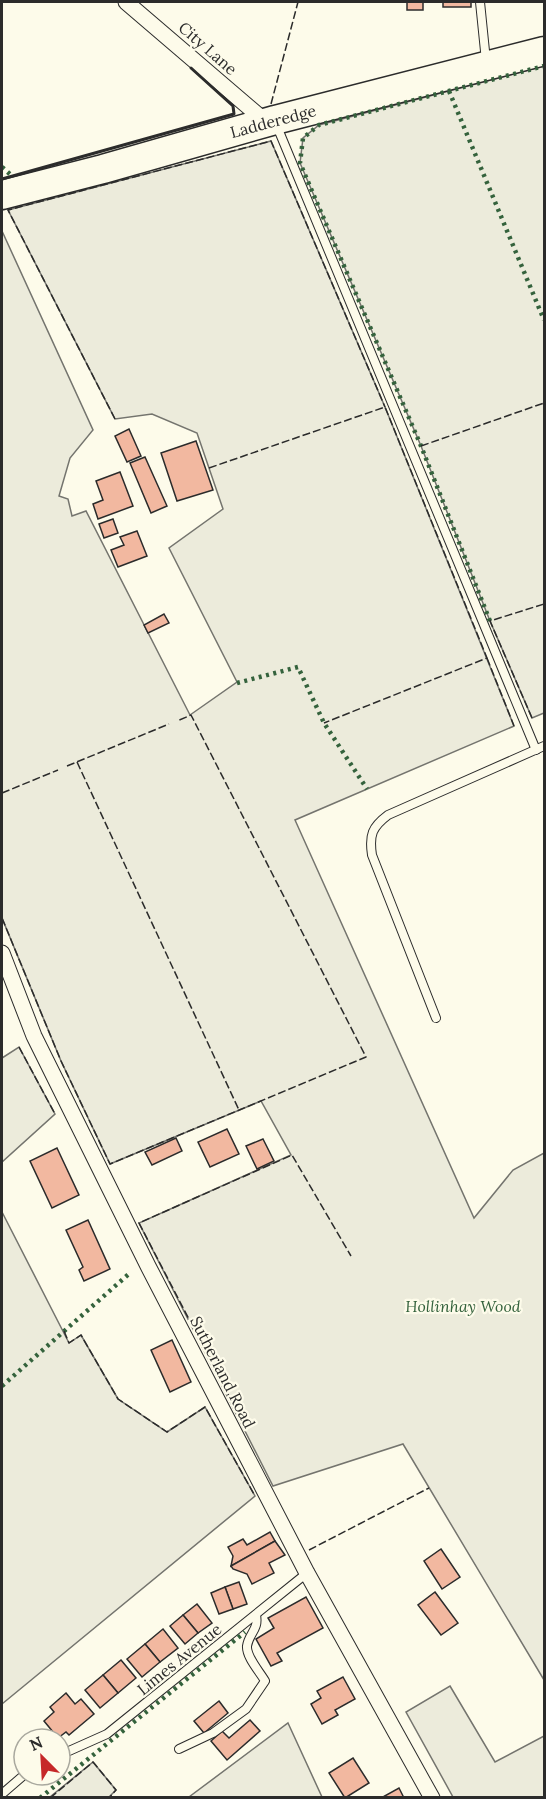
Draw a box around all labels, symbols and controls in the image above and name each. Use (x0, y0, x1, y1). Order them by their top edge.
street label: City Lane (175, 17, 242, 79)
street label: Ladderedge (228, 100, 318, 142)
park label: Hollinhay Wood (405, 1296, 521, 1316)
street label: Sutherland Road (186, 1313, 260, 1432)
street label: Limes Avenue (133, 1619, 225, 1699)
north arrow (12, 1727, 72, 1787)
text: N (26, 1732, 46, 1755)

